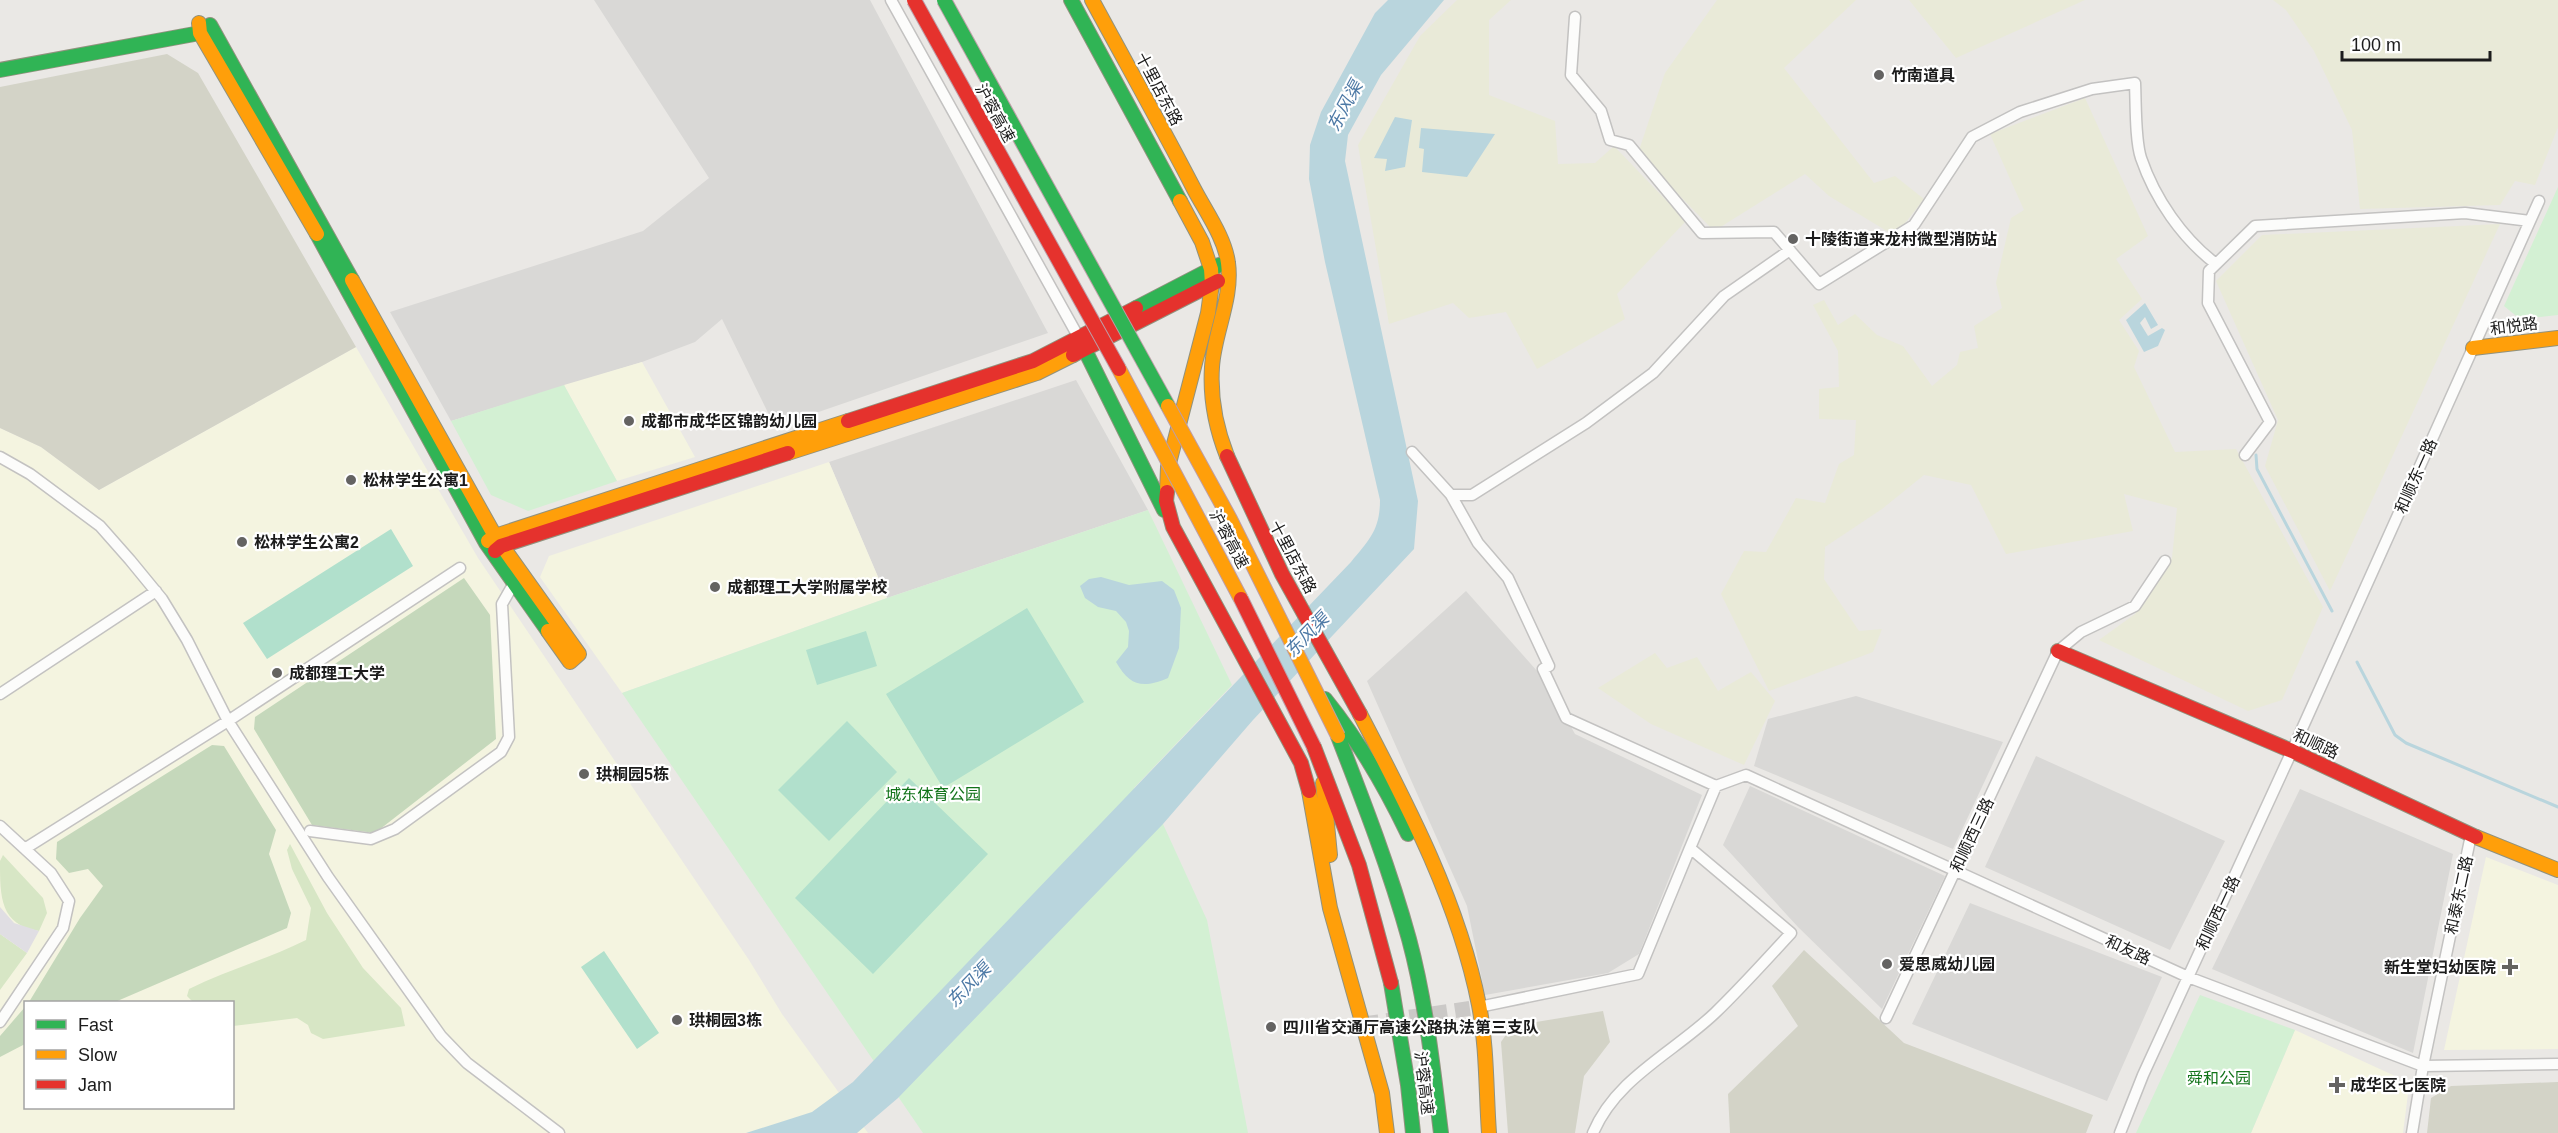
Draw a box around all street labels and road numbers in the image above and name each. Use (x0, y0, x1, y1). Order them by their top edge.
street label: 十里店东路 (1133, 50, 1185, 128)
street label: 沪蓉高速 (972, 81, 1018, 145)
street label: 和悦路 (2489, 315, 2539, 337)
street label: 和顺东一路 (2392, 436, 2440, 516)
street label: 沪蓉高速 (1206, 507, 1252, 571)
street label: 十里店东路 (1267, 518, 1319, 596)
street label: 和顺路 (2291, 726, 2341, 762)
street label: 和顺西三路 (1947, 795, 1997, 875)
street label: 和泰东二路 (2442, 854, 2476, 936)
street label: 和顺西一路 (2193, 873, 2243, 953)
street label: 和友路 (2103, 932, 2153, 968)
street label: 沪蓉高速 (1412, 1050, 1436, 1116)

